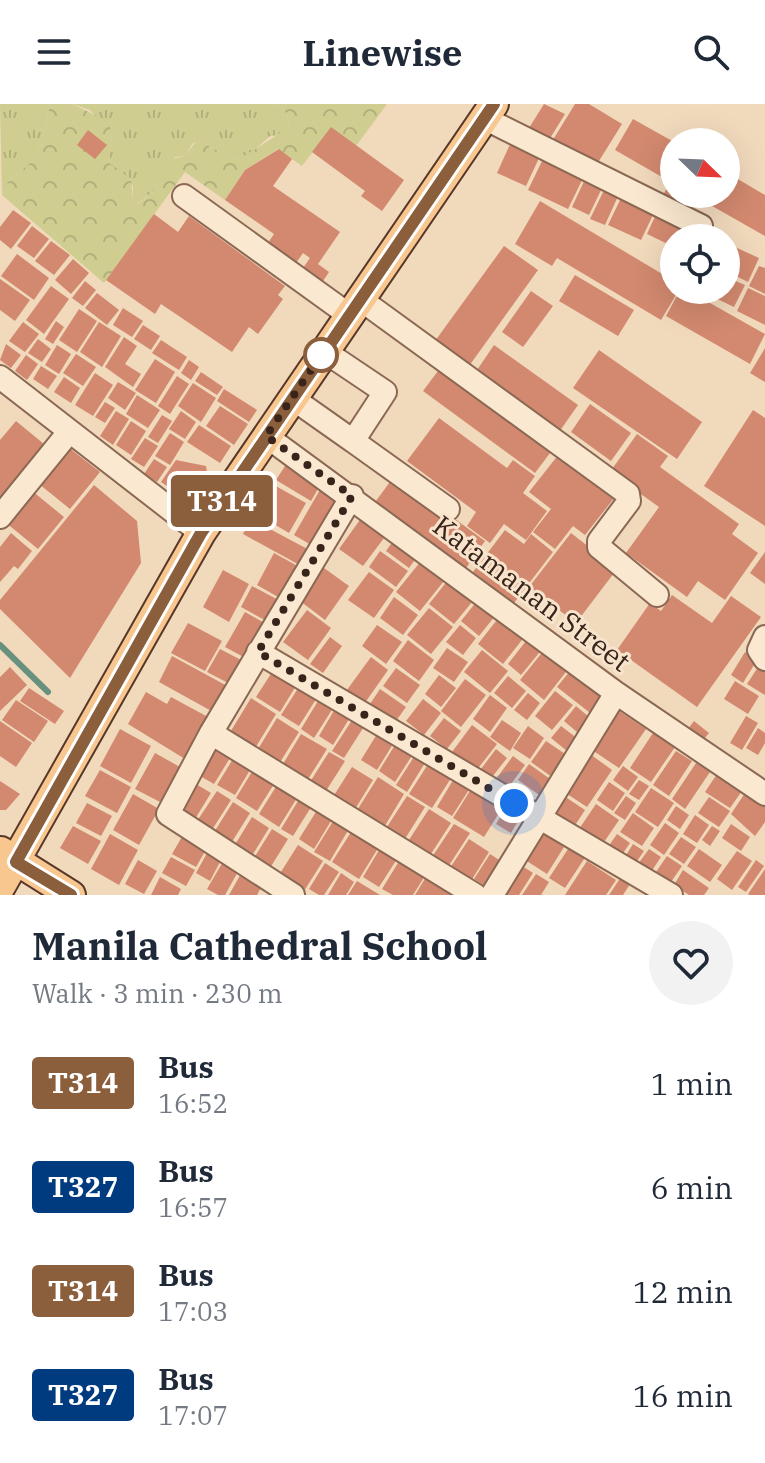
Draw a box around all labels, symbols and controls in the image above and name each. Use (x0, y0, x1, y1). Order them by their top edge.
text: Linewise (303, 29, 462, 76)
icon: menu (32, 30, 76, 74)
icon: search (689, 30, 733, 74)
north arrow (660, 128, 740, 208)
map controls (660, 128, 740, 304)
button: locate (660, 224, 740, 304)
unlabelled marker (304, 338, 338, 372)
line badge: T314 (166, 475, 278, 527)
text: T314 (187, 482, 257, 519)
street label: Katamanan Street (426, 507, 638, 679)
your location (494, 783, 534, 823)
text: Manila Cathedral School (32, 921, 487, 970)
button: heart (649, 921, 733, 1005)
text: Walk · 3 min · 230 m (32, 976, 283, 1010)
text: Bus (158, 1047, 214, 1086)
text: T314 (48, 1064, 118, 1101)
text: 1 min (651, 1064, 733, 1103)
text: 16:52 (158, 1086, 228, 1120)
text: Bus (158, 1151, 214, 1190)
text: T327 (48, 1168, 118, 1205)
text: 6 min (651, 1168, 733, 1207)
text: 16:57 (158, 1190, 228, 1224)
text: Bus (158, 1255, 214, 1294)
text: T314 (48, 1272, 118, 1309)
text: 12 min (633, 1272, 733, 1311)
text: 17:03 (158, 1294, 228, 1328)
text: Bus (158, 1359, 214, 1398)
text: T327 (48, 1376, 118, 1413)
text: 16 min (633, 1376, 733, 1415)
text: 17:07 (158, 1398, 228, 1432)

